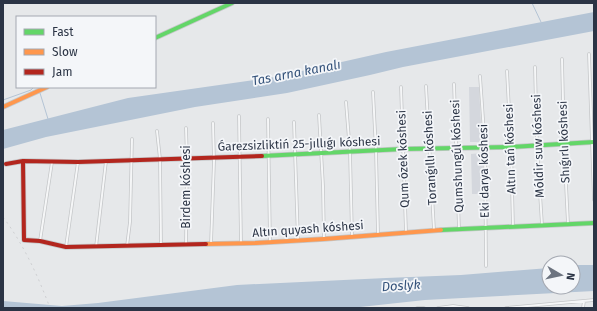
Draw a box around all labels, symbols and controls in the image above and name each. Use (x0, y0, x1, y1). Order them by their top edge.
legend (16, 16, 156, 88)
text: Fast (52, 25, 74, 39)
text: Slow (52, 45, 78, 59)
water label: Tas arna kanalı (250, 57, 342, 88)
text: Jam (52, 65, 72, 79)
street label: Móldir suw kóshesi (529, 94, 547, 198)
street label: Qumshungúl kóshesi (448, 99, 466, 213)
street label: Shıǵırlı kóshesi (556, 101, 572, 183)
street label: Altın tań kóshesi (501, 104, 519, 194)
street label: Qum ózek kóshesi (394, 110, 412, 208)
street label: Toranǵıllı kóshesi (421, 110, 439, 206)
street label: Eki darya kóshesi (476, 124, 492, 218)
street label: Ǵarezsizliktiń 25-jıllıǵı kóshesi (217, 133, 381, 154)
street label: Birdem kóshesi (179, 145, 193, 229)
street label: Altın quyash kóshesi (252, 218, 364, 240)
north arrow (541, 255, 581, 295)
text: N (563, 272, 577, 281)
water label: Doslyk (381, 277, 421, 294)

